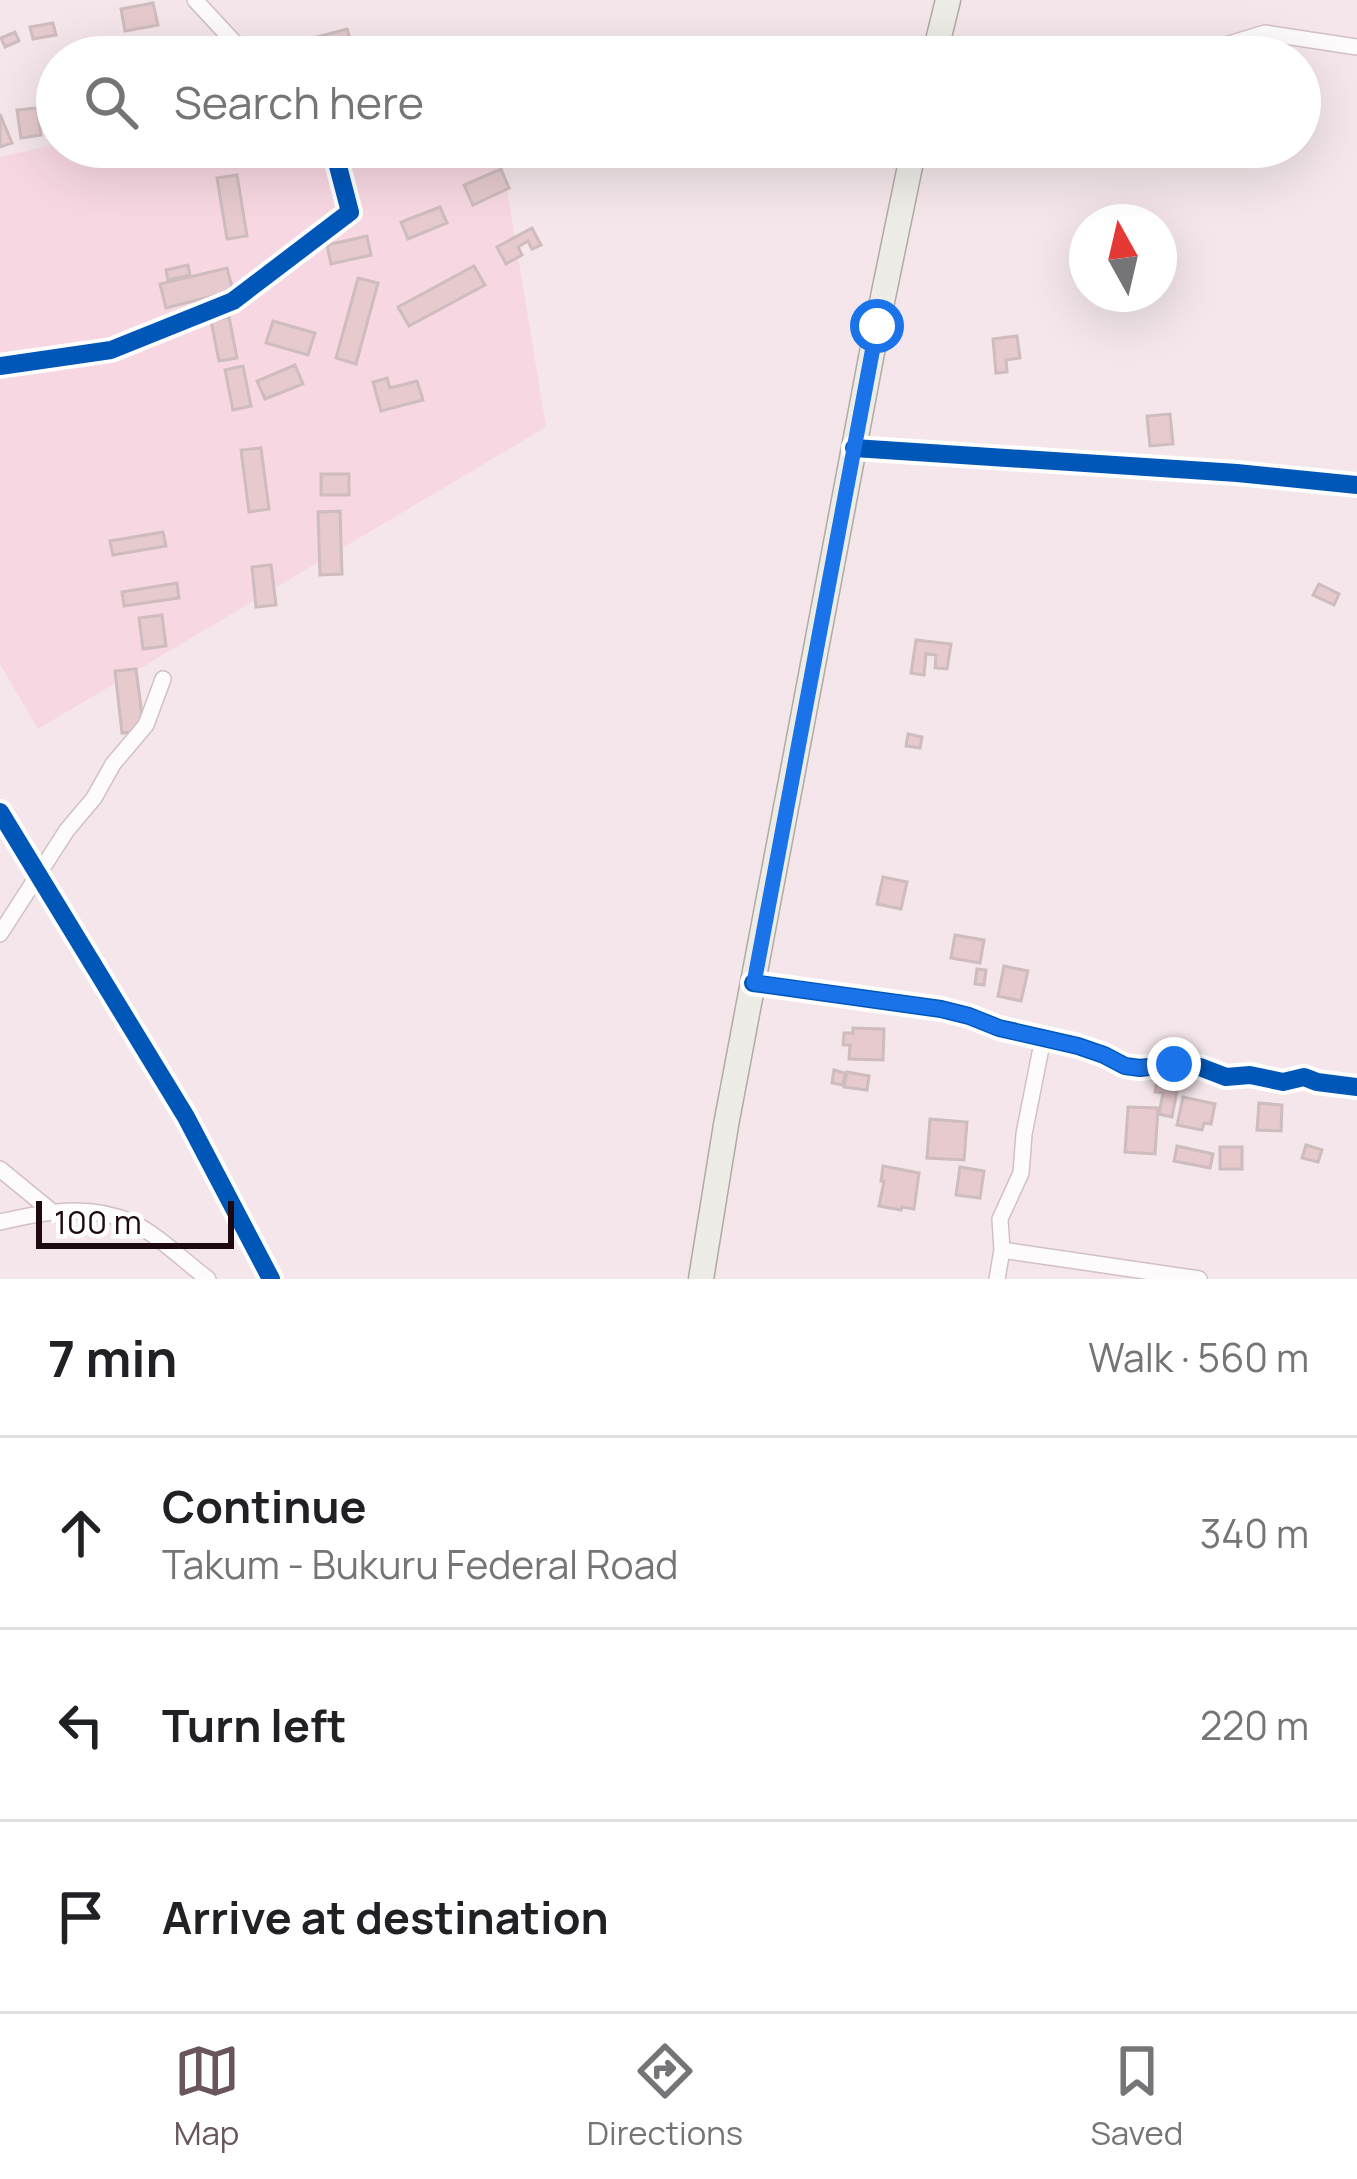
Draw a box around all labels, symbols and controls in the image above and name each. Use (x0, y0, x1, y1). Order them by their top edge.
search box (36, 36, 1321, 168)
icon: search (78, 69, 144, 135)
text: Search here (174, 71, 424, 133)
north arrow (1069, 204, 1177, 312)
route start (850, 299, 904, 353)
route end (1147, 1037, 1201, 1091)
scale bar (36, 1195, 234, 1248)
text: 100 m (54, 1199, 142, 1244)
text: 7 min (48, 1323, 177, 1392)
text: Walk · 560 m (1088, 1330, 1309, 1384)
text: Continue (162, 1475, 367, 1537)
icon: ahead (48, 1500, 114, 1566)
text: 340 m (1200, 1506, 1309, 1560)
text: Takum - Bukuru Federal Road (162, 1537, 678, 1591)
icon: left (48, 1692, 114, 1758)
text: Turn left (162, 1694, 347, 1756)
text: 220 m (1200, 1698, 1309, 1752)
icon: arrive (48, 1884, 114, 1950)
text: Arrive at destination (162, 1886, 609, 1948)
tab: Map (174, 2038, 240, 2155)
tab: Directions (587, 2038, 743, 2155)
tab: Saved (1090, 2038, 1183, 2155)

